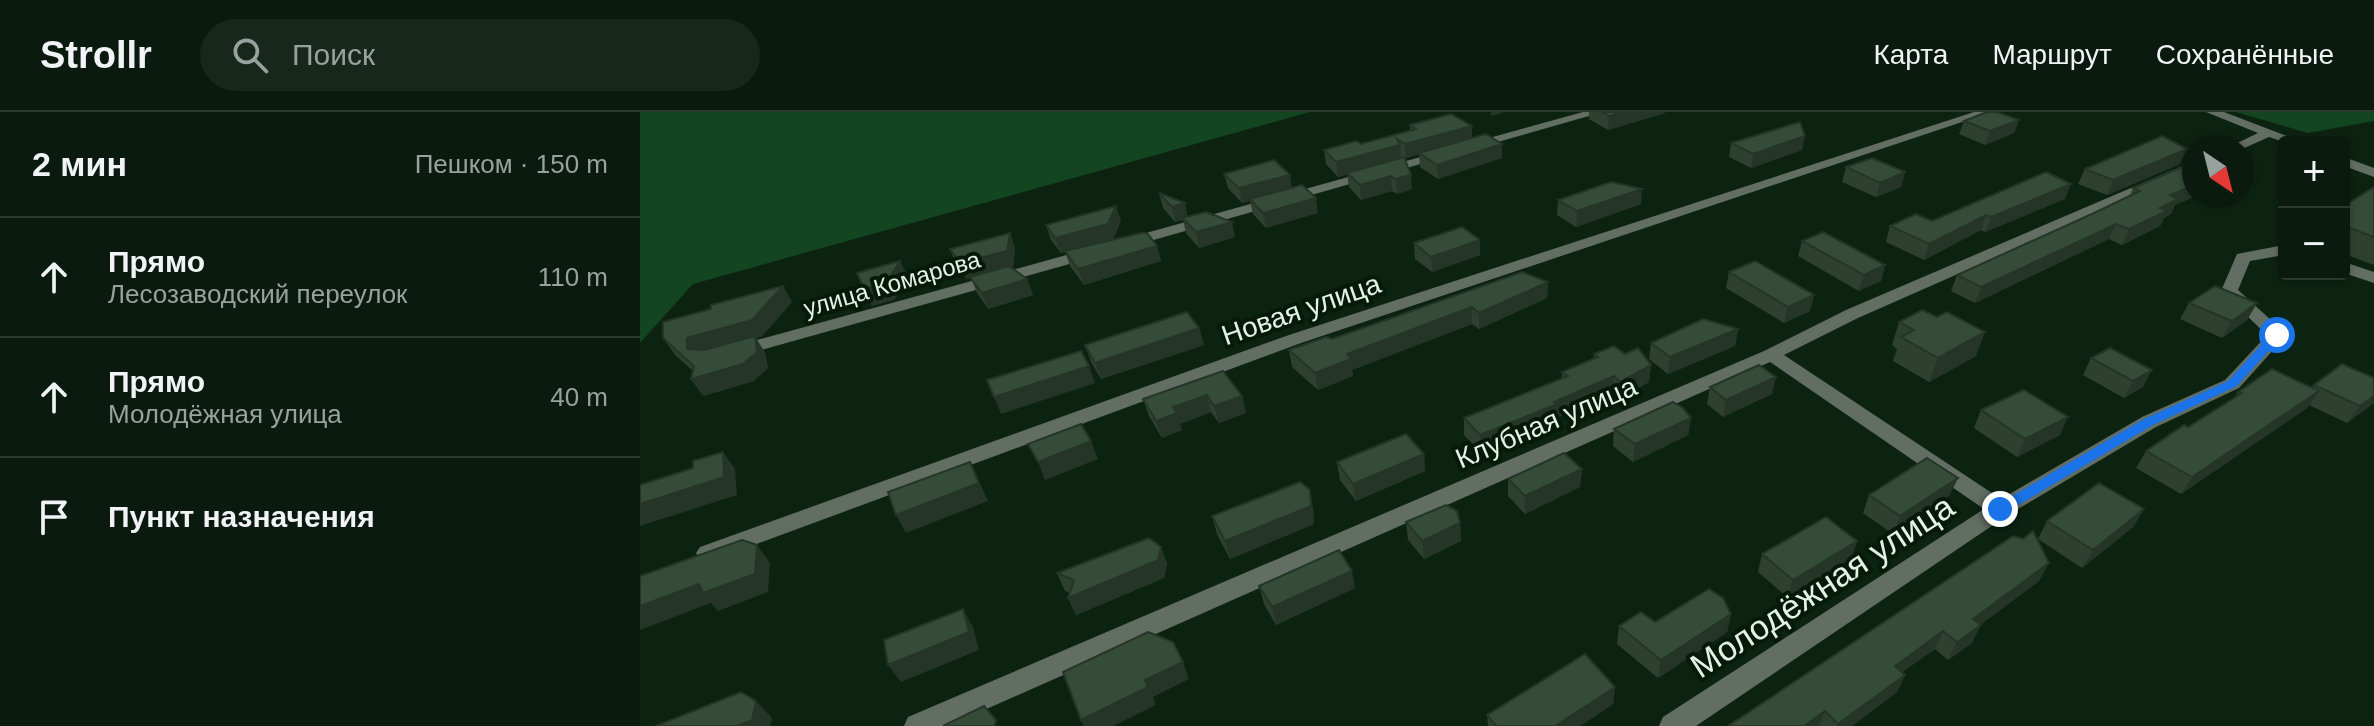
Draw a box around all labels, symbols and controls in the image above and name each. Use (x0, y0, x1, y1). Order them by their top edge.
search box (200, 19, 760, 91)
icon: search (228, 33, 272, 77)
text: Strollr (40, 34, 152, 76)
text: Поиск (292, 38, 375, 71)
text: Карта (1873, 39, 1948, 70)
text: Маршрут (1992, 39, 2112, 70)
text: Сохранённые (2156, 39, 2334, 70)
north arrow (2182, 136, 2254, 208)
map controls (2278, 136, 2350, 280)
button: + (2278, 136, 2350, 208)
text: 2 мин (32, 145, 127, 183)
text: Пешком · 150 m (415, 149, 608, 179)
button: − (2278, 208, 2350, 280)
text: Прямо (108, 245, 205, 278)
street label: улица Комарова (801, 245, 984, 322)
icon: ahead (32, 255, 76, 299)
text: 110 m (538, 262, 608, 292)
street label: Новая улица (1218, 268, 1385, 351)
text: Лесозаводский переулок (108, 279, 407, 309)
route start (2259, 317, 2295, 353)
text: Прямо (108, 365, 205, 398)
street label: Клубная улица (1451, 370, 1642, 475)
icon: ahead (32, 375, 76, 419)
text: 40 m (550, 382, 608, 412)
text: Молодёжная улица (108, 399, 342, 429)
street label: Молодёжная улица (1683, 487, 1961, 685)
route end (1982, 491, 2018, 527)
icon: arrive (32, 495, 76, 539)
text: Пункт назначения (108, 500, 375, 533)

